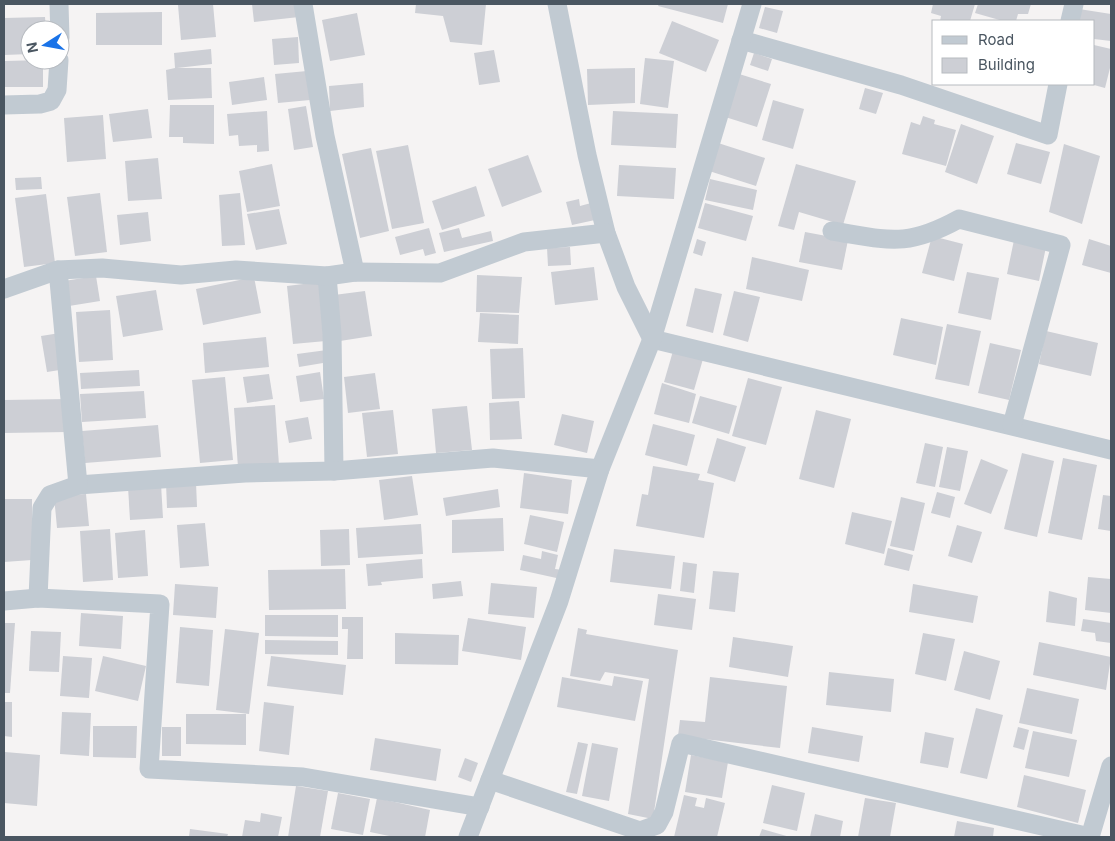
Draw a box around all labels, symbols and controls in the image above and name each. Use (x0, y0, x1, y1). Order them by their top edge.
north arrow (20, 20, 70, 70)
legend (932, 20, 1095, 85)
text: Road (978, 30, 1014, 49)
text: N (22, 41, 41, 54)
text: Building (978, 55, 1035, 74)

